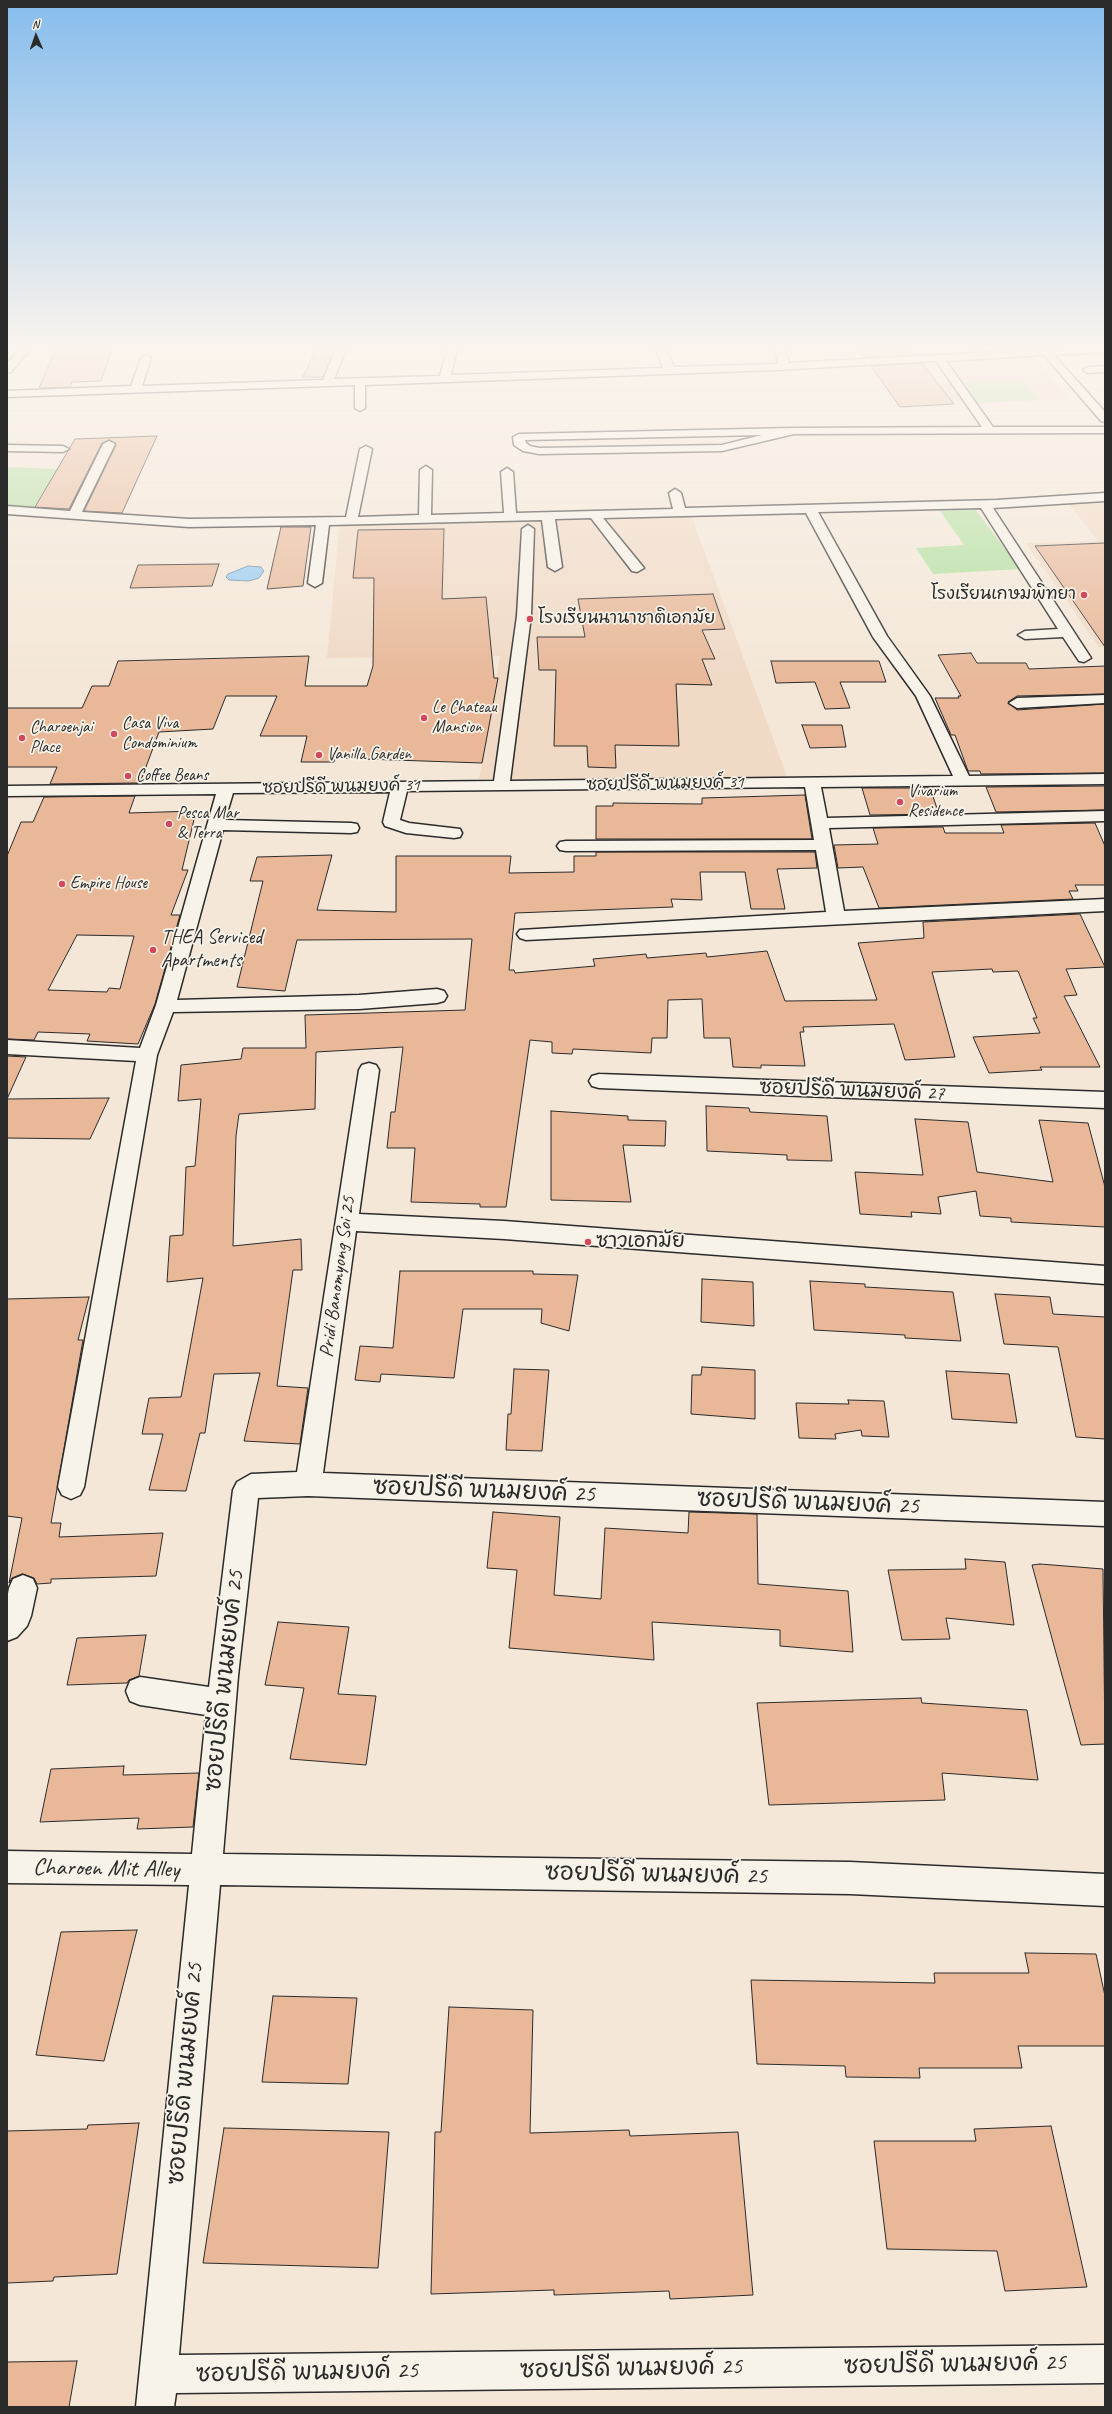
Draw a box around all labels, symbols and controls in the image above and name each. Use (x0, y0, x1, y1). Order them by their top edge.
north arrow (16, 16, 56, 56)
text: N (32, 17, 39, 31)
place label: โรงเรียนเกษมพิทยา (931, 585, 1076, 605)
marker: โรงเรียนเกษมพิทยา (1079, 590, 1089, 600)
place label: โรงเรียนนานาชาติเอกมัย (538, 609, 715, 629)
marker: โรงเรียนนานาชาติเอกมัย (525, 614, 535, 624)
place label: Le Chateau Mansion (432, 698, 497, 738)
marker: Le Chateau Mansion (419, 713, 429, 723)
place label: Casa Viva Condominium (122, 714, 197, 754)
place label: Charoenjai Place (30, 718, 93, 758)
marker: Casa Viva Condominium (109, 729, 119, 739)
marker: Charoenjai Place (17, 733, 27, 743)
place label: Vanilla Garden (327, 745, 411, 765)
marker: Vanilla Garden (314, 750, 324, 760)
place label: Coffee Beans (136, 766, 208, 786)
marker: Coffee Beans (123, 771, 133, 781)
street label: ซอยปรีดี พนมยงค์ 31 (586, 772, 744, 796)
street label: ซอยปรีดี พนมยงค์ 31 (262, 775, 420, 799)
place label: Vivarium Residence (908, 782, 963, 822)
marker: Vivarium Residence (895, 797, 905, 807)
place label: Pesca Mar & Terra (177, 804, 239, 844)
marker: Pesca Mar & Terra (164, 819, 174, 829)
place label: Empire House (70, 874, 147, 894)
marker: Empire House (57, 879, 67, 889)
place label: THEA Serviced Apartments (161, 926, 262, 973)
marker: THEA Serviced Apartments (148, 945, 158, 955)
street label: ซอยปรีดี พนมยงค์ 27 (759, 1076, 945, 1106)
street label: Pridi Banomyong Soi 25 (315, 1195, 361, 1359)
place label: ซาวเอกมัย (596, 1230, 685, 1254)
marker: ซาวเอกมัย (583, 1237, 593, 1247)
street label: ซอยปรีดี พนมยงค์ 25 (372, 1473, 596, 1509)
street label: ซอยปรีดี พนมยงค์ 25 (696, 1485, 920, 1521)
street label: ซอยปรีดี พนมยงค์ 25 (199, 1569, 251, 1793)
street label: Charoen Mit Alley (33, 1853, 179, 1885)
street label: ซอยปรีดี พนมยงค์ 25 (545, 1859, 767, 1891)
street label: ซอยปรีดี พนมยงค์ 25 (162, 1962, 210, 2186)
street label: ซอยปรีดี พนมยงค์ 25 (844, 2349, 1066, 2381)
street label: ซอยปรีดี พนมยงค์ 25 (520, 2353, 742, 2385)
street label: ซอยปรีดี พนมยงค์ 25 (196, 2357, 418, 2389)

